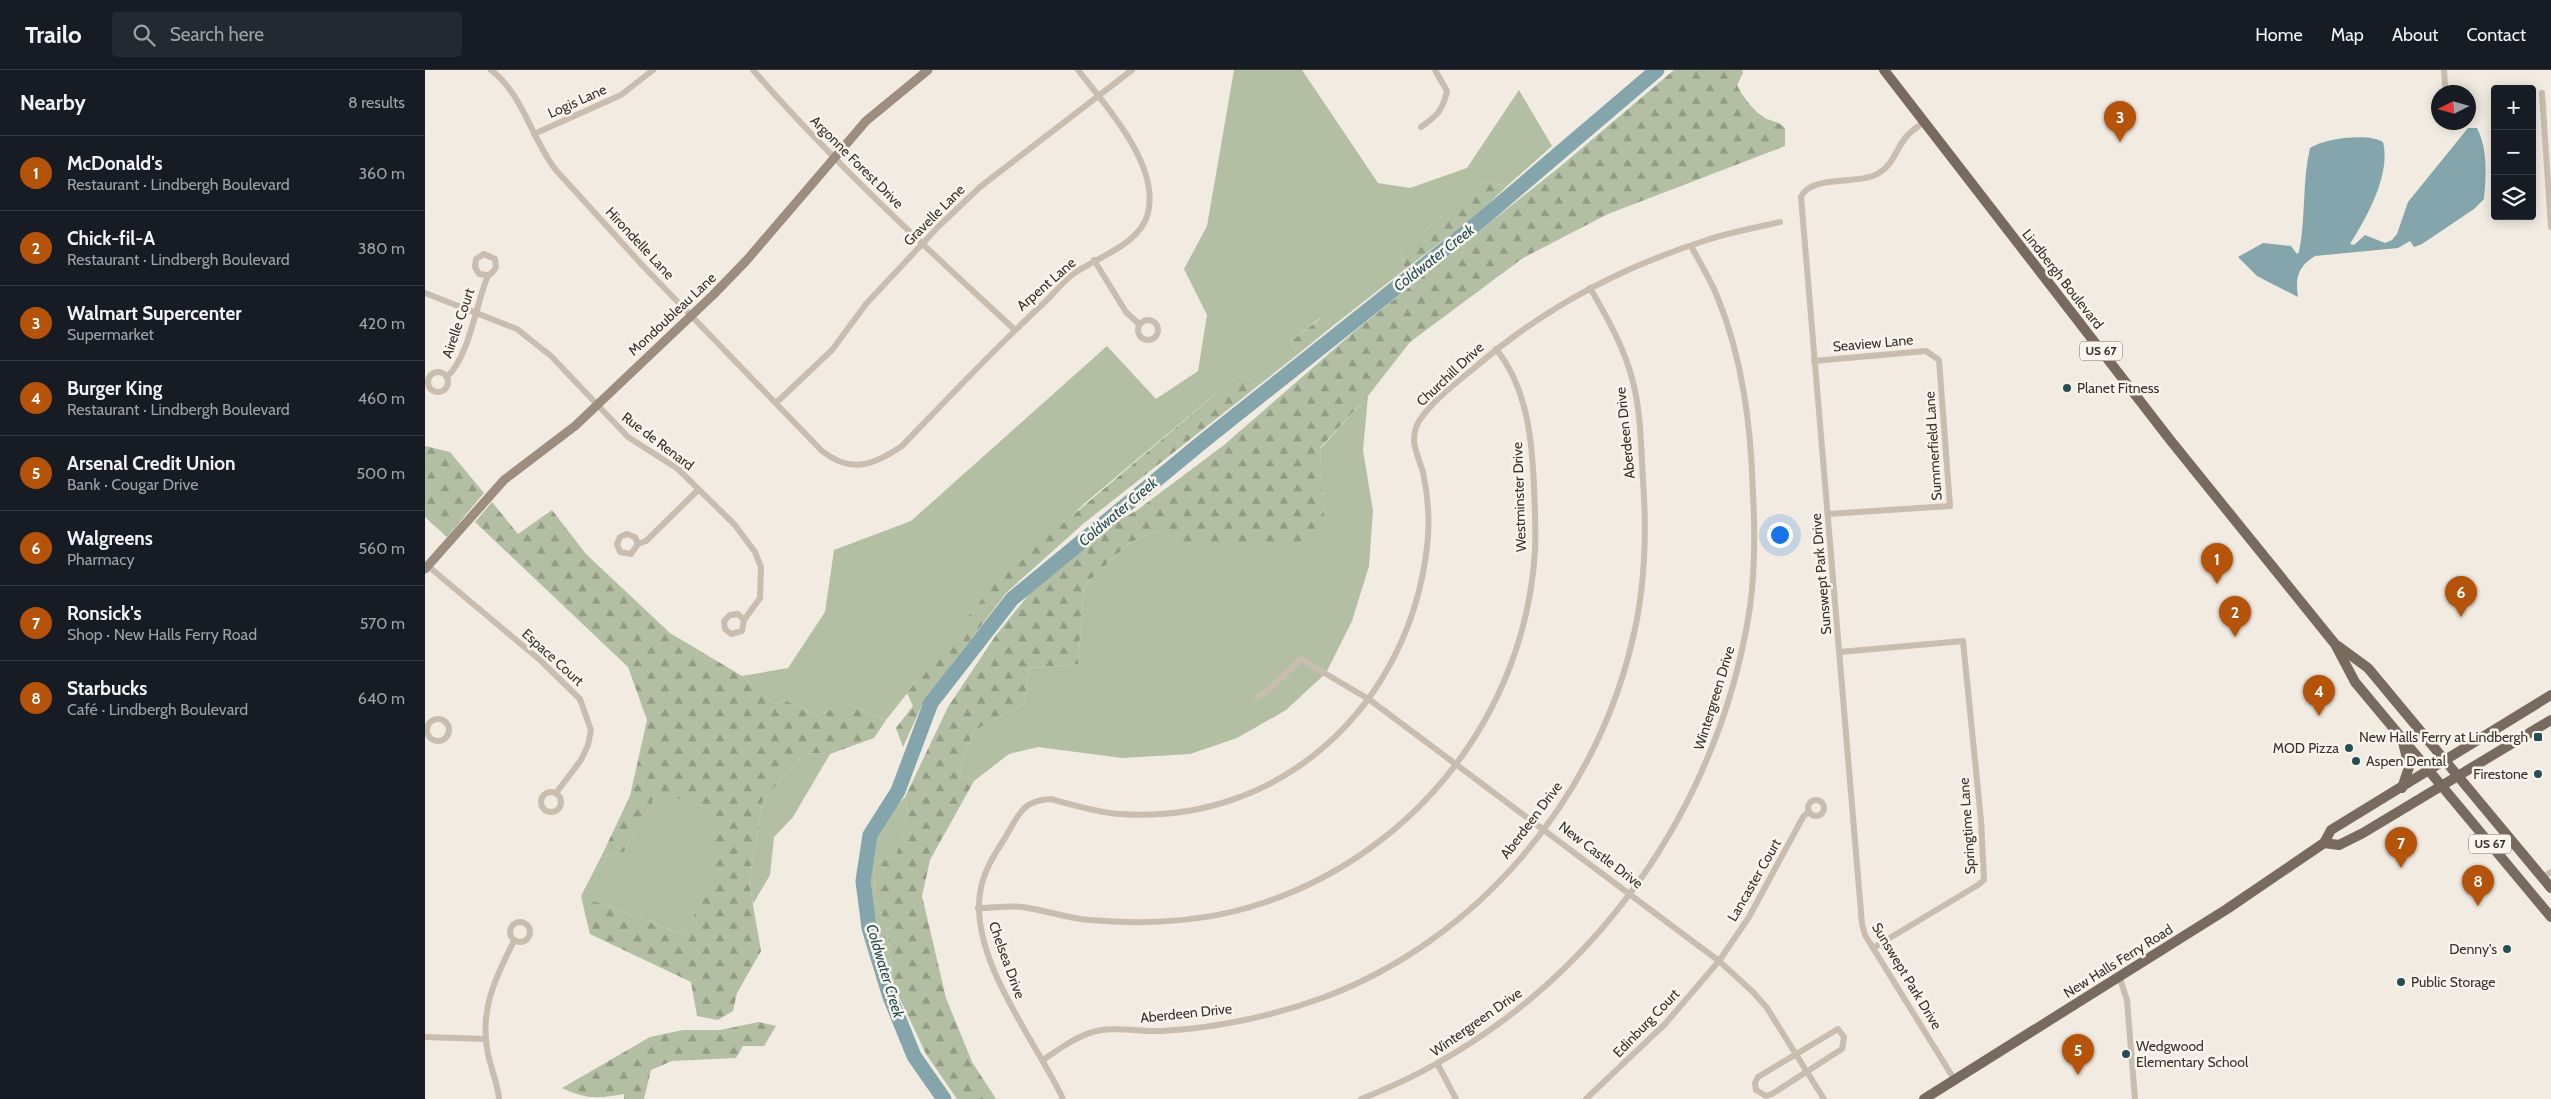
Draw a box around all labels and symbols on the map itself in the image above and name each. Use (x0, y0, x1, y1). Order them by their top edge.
street label: Logis Lane (545, 80, 609, 122)
north arrow (2431, 85, 2476, 130)
pin: 3 (2104, 101, 2136, 142)
street label: Argonne Forest Drive (807, 112, 907, 212)
street label: Gravelle Lane (899, 180, 969, 250)
street label: Hirondelle Lane (602, 203, 678, 283)
water label: Coldwater Creek (1390, 221, 1478, 295)
street label: Lindbergh Boulevard (2018, 225, 2108, 333)
street label: Arpent Lane (1013, 253, 1079, 315)
street label: Mondoubleau Lane (624, 269, 720, 359)
street label: Airelle Court (438, 286, 478, 360)
street label: Seaview Lane (1832, 331, 1914, 355)
street label: Churchill Drive (1412, 338, 1488, 410)
road number: US 67 (2080, 342, 2122, 360)
place label: Planet Fitness (2077, 379, 2160, 397)
marker: Planet Fitness (2061, 382, 2073, 394)
street label: Aberdeen Drive (1611, 386, 1639, 480)
street label: Summerfield Lane (1920, 391, 1946, 501)
street label: Rue de Renard (618, 408, 698, 474)
street label: Westminster Drive (1508, 442, 1530, 552)
water label: Coldwater Creek (1075, 473, 1161, 550)
street label: Sunswept Park Drive (1807, 513, 1835, 635)
your location (1767, 522, 1793, 548)
pin: 1 (2201, 543, 2233, 584)
pin: 6 (2445, 576, 2477, 617)
pin: 2 (2219, 596, 2251, 637)
street label: Espace Court (518, 624, 588, 690)
street label: Wintergreen Drive (1690, 644, 1738, 752)
pin: 4 (2303, 675, 2335, 716)
place label: New Halls Ferry at Lindbergh (2359, 728, 2528, 746)
marker: New Halls Ferry at Lindbergh (2532, 731, 2544, 743)
place label: MOD Pizza (2273, 739, 2339, 757)
marker: MOD Pizza (2343, 742, 2355, 754)
place label: Aspen Dental (2366, 752, 2447, 770)
marker: Aspen Dental (2350, 755, 2362, 767)
place label: Firestone (2473, 765, 2528, 783)
marker: Firestone (2532, 768, 2544, 780)
street label: Springtime Lane (1955, 777, 1979, 875)
street label: Aberdeen Drive (1496, 778, 1566, 862)
street label: New Castle Drive (1555, 817, 1647, 893)
pin: 7 (2385, 827, 2417, 868)
road number: US 67 (2469, 834, 2511, 854)
street label: Lancaster Court (1723, 835, 1785, 925)
pin: 8 (2462, 865, 2494, 906)
street label: Chelsea Drive (985, 919, 1029, 1001)
street label: Sunswept Park Drive (1868, 919, 1946, 1033)
street label: New Halls Ferry Road (2060, 920, 2176, 1002)
water label: Coldwater Creek (862, 922, 908, 1021)
place label: Denny's (2449, 940, 2497, 958)
marker: Denny's (2501, 943, 2513, 955)
place label: Public Storage (2411, 973, 2495, 991)
marker: Public Storage (2395, 976, 2407, 988)
street label: Wintergreen Drive (1427, 984, 1525, 1060)
street label: Edinburg Court (1609, 985, 1683, 1061)
street label: Aberdeen Drive (1139, 999, 1233, 1027)
pin: 5 (2062, 1034, 2094, 1075)
place label: Wedgwood Elementary School (2136, 1037, 2249, 1071)
marker: Wedgwood Elementary School (2120, 1048, 2132, 1060)

